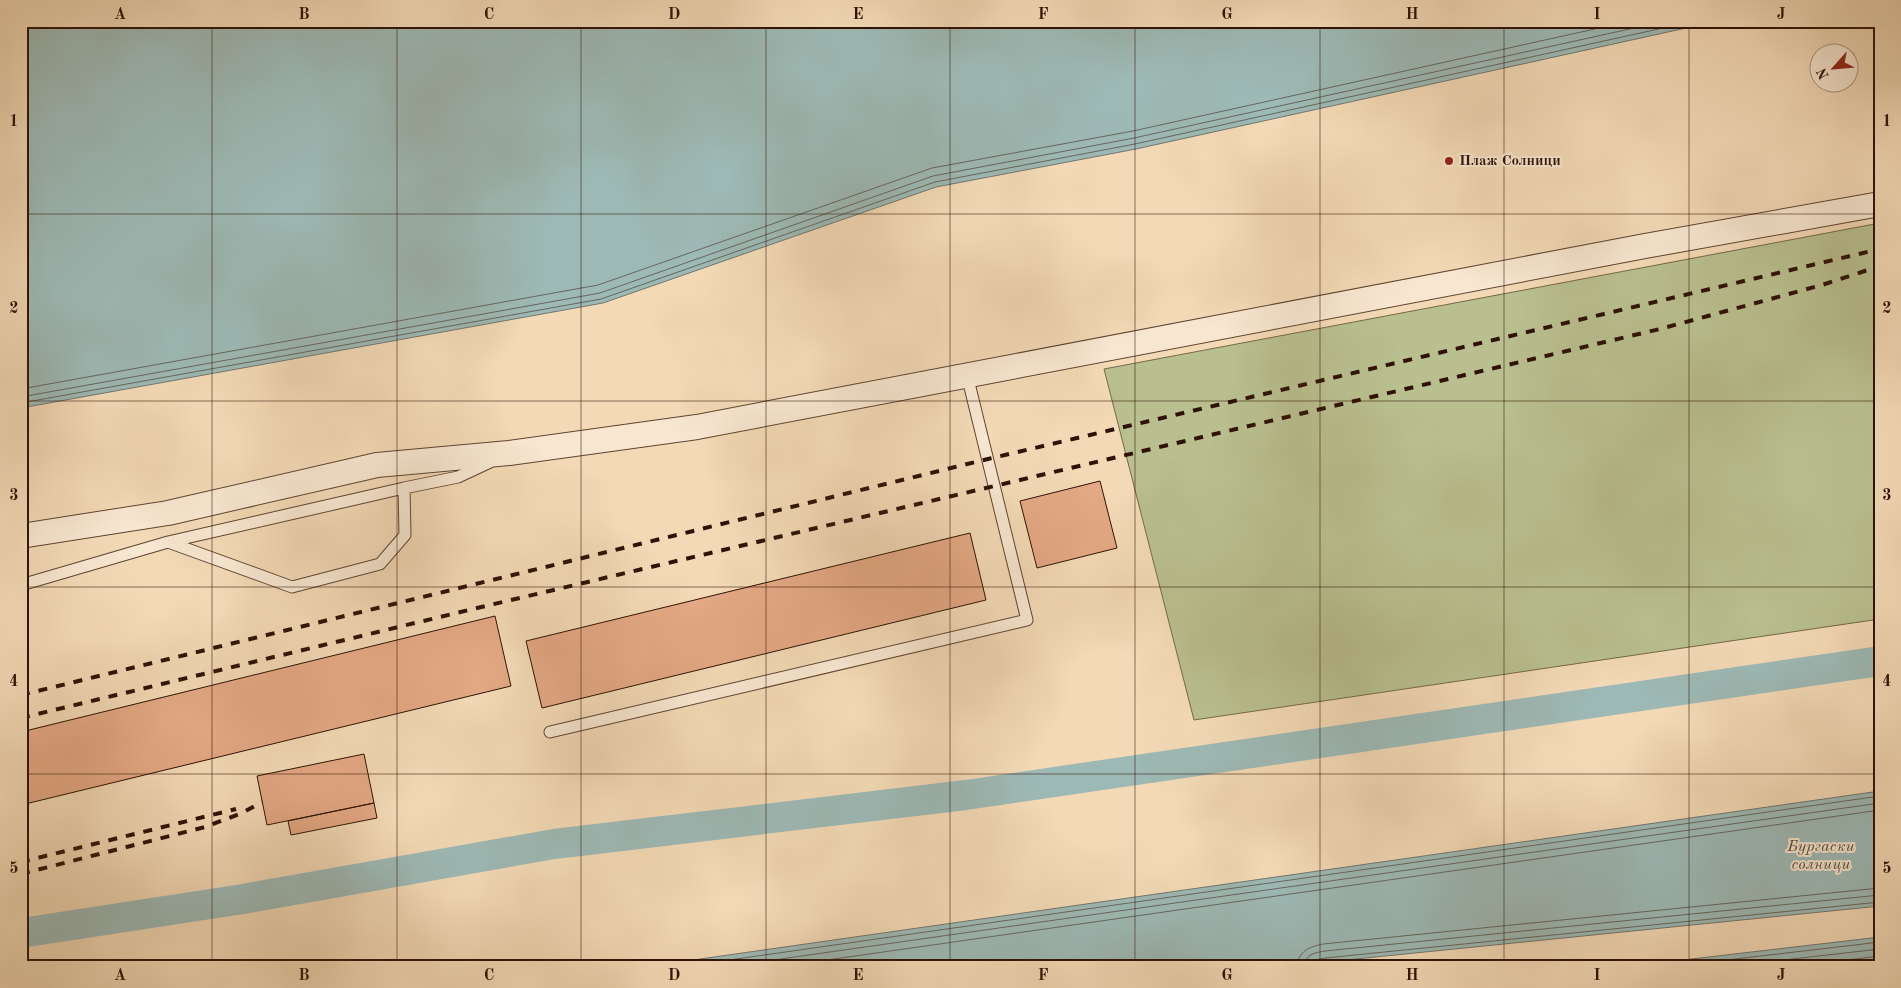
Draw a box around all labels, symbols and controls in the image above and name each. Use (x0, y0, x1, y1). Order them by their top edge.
text: A (114, 7, 126, 23)
text: B (298, 7, 310, 23)
text: C (484, 7, 494, 23)
text: D (668, 7, 680, 23)
text: E (852, 7, 864, 23)
text: F (1038, 7, 1049, 23)
text: G (1221, 7, 1233, 23)
text: H (1405, 7, 1419, 23)
text: I (1593, 7, 1601, 23)
text: J (1777, 7, 1786, 23)
north arrow (1808, 42, 1858, 92)
text: N (1815, 65, 1832, 81)
text: 1 (9, 114, 19, 130)
text: 1 (1882, 114, 1892, 130)
place label: Плаж Солници (1459, 154, 1561, 169)
marker: Плаж Солници (1443, 155, 1455, 167)
text: 2 (9, 301, 19, 317)
text: 2 (1882, 301, 1892, 317)
text: 3 (9, 488, 19, 504)
text: 3 (1882, 488, 1892, 504)
text: 4 (9, 674, 19, 690)
text: 4 (1882, 674, 1892, 690)
water label: Бургаски солници (1786, 839, 1855, 873)
text: 5 (9, 861, 19, 877)
text: 5 (1882, 861, 1892, 877)
text: A (114, 968, 126, 984)
text: B (298, 968, 310, 984)
text: C (484, 968, 494, 984)
text: D (668, 968, 680, 984)
text: E (852, 968, 864, 984)
text: F (1038, 968, 1049, 984)
text: G (1221, 968, 1233, 984)
text: H (1405, 968, 1419, 984)
text: I (1593, 968, 1601, 984)
text: J (1777, 968, 1786, 984)

